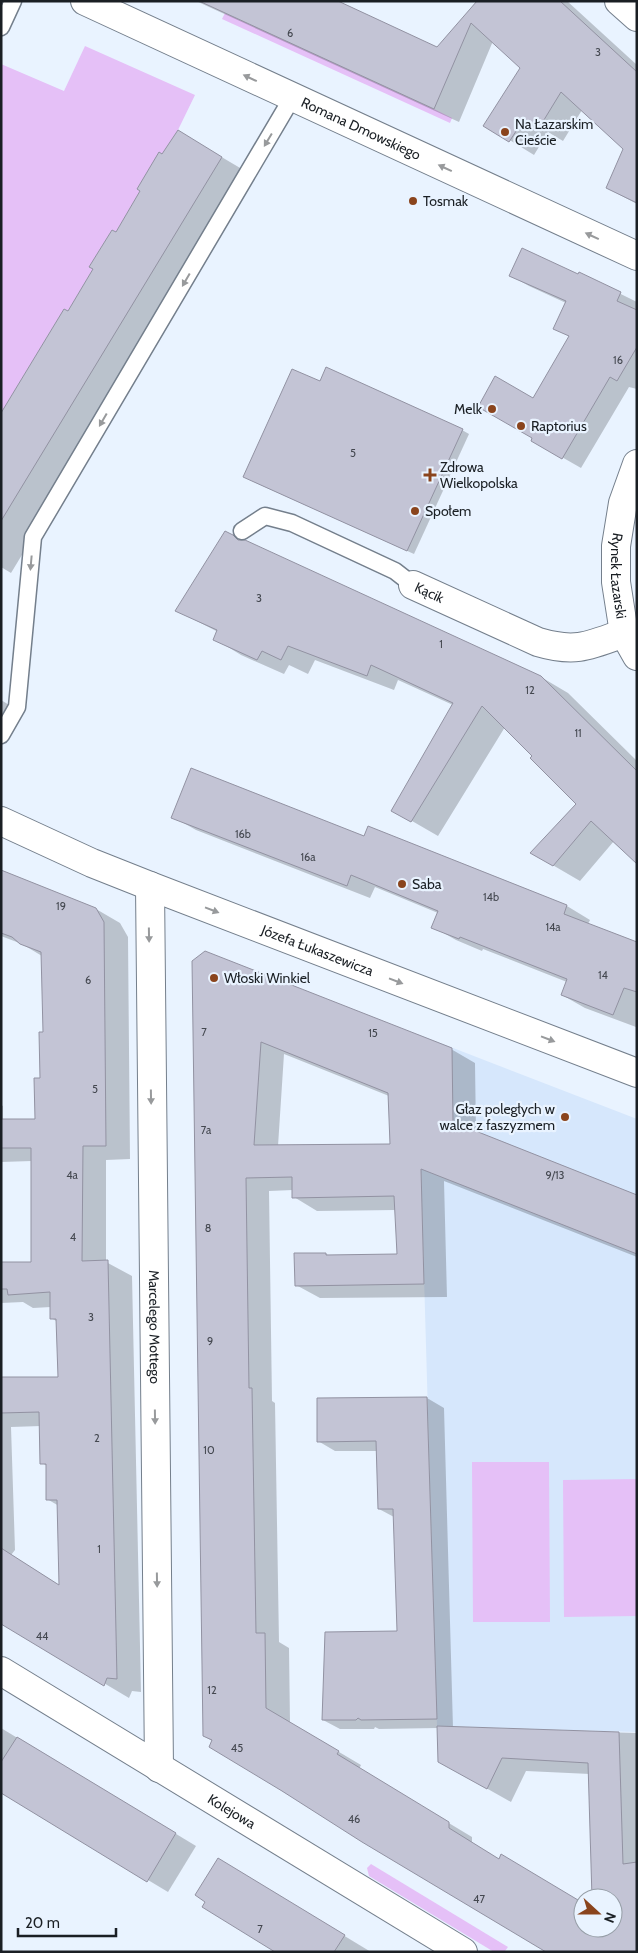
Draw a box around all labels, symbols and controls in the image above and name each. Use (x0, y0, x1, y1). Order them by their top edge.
house number: 6 (287, 26, 293, 40)
house number: 3 (595, 45, 601, 59)
one-way arrow (243, 73, 257, 81)
street label: Romana Dmowskiego (298, 93, 424, 164)
place label: Na Łazarskim Cieście (515, 115, 593, 149)
marker: Na Łazarskim Cieście (499, 126, 511, 138)
one-way arrow (263, 133, 272, 146)
one-way arrow (438, 163, 452, 171)
place label: Tosmak (423, 192, 469, 210)
marker: Tosmak (407, 195, 419, 207)
one-way arrow (585, 231, 600, 240)
one-way arrow (181, 273, 190, 286)
house number: 16 (613, 353, 623, 367)
place label: Melk (454, 400, 483, 418)
marker: Melk (486, 403, 498, 415)
one-way arrow (99, 413, 108, 426)
place label: Raptorius (531, 417, 587, 435)
marker: Raptorius (515, 420, 527, 432)
house number: 5 (350, 446, 356, 460)
place label: Zdrowa Wielkopolska (440, 458, 518, 492)
marker: Zdrowa Wielkopolska (424, 469, 436, 481)
place label: Społem (425, 502, 471, 520)
marker: Społem (409, 505, 421, 517)
street label: Rynek Łazarski (607, 532, 631, 620)
one-way arrow (27, 555, 35, 571)
street label: Kącik (412, 578, 448, 607)
house number: 3 (256, 591, 262, 605)
house number: 1 (439, 637, 443, 651)
house number: 12 (525, 683, 535, 697)
house number: 11 (574, 726, 582, 740)
house number: 16b (235, 827, 251, 841)
house number: 16a (300, 850, 316, 864)
place label: Saba (412, 875, 442, 893)
marker: Saba (396, 878, 408, 890)
house number: 14b (483, 890, 499, 904)
house number: 19 (56, 899, 66, 913)
one-way arrow (205, 906, 220, 914)
street label: Józefa Łukaszewicza (258, 920, 376, 980)
house number: 14a (545, 920, 561, 934)
one-way arrow (146, 927, 154, 943)
house number: 14 (598, 968, 609, 982)
place label: Włoski Winkiel (224, 969, 311, 987)
marker: Włoski Winkiel (208, 972, 220, 984)
house number: 6 (85, 973, 91, 987)
one-way arrow (389, 977, 403, 985)
house number: 7 (201, 1025, 207, 1039)
house number: 15 (368, 1026, 378, 1040)
one-way arrow (541, 1035, 556, 1043)
house number: 5 (92, 1082, 98, 1096)
one-way arrow (147, 1089, 155, 1105)
place label: Głaz poległych w walce z faszyzmem (440, 1100, 555, 1134)
marker: Głaz poległych w walce z faszyzmem (559, 1111, 571, 1123)
house number: 7a (201, 1123, 212, 1137)
house number: 4a (66, 1168, 79, 1182)
house number: 9/13 (546, 1168, 565, 1182)
house number: 8 (205, 1221, 211, 1235)
house number: 4 (70, 1230, 77, 1244)
street label: Marcelego Mottego (145, 1270, 164, 1384)
house number: 3 (88, 1310, 94, 1324)
house number: 9 (207, 1334, 213, 1348)
one-way arrow (151, 1409, 159, 1425)
house number: 2 (94, 1431, 100, 1445)
house number: 10 (203, 1443, 215, 1457)
house number: 1 (97, 1542, 101, 1556)
one-way arrow (153, 1572, 161, 1588)
house number: 44 (36, 1629, 49, 1643)
house number: 12 (207, 1683, 217, 1697)
house number: 45 (231, 1741, 243, 1755)
street label: Kolejowa (204, 1790, 259, 1833)
house number: 46 (348, 1812, 360, 1826)
north arrow (573, 1888, 623, 1938)
house number: 47 (473, 1892, 485, 1906)
scale bar (18, 1906, 115, 1938)
text: N (600, 1910, 620, 1926)
text: 20 m (25, 1914, 60, 1932)
house number: 7 (257, 1922, 263, 1936)

